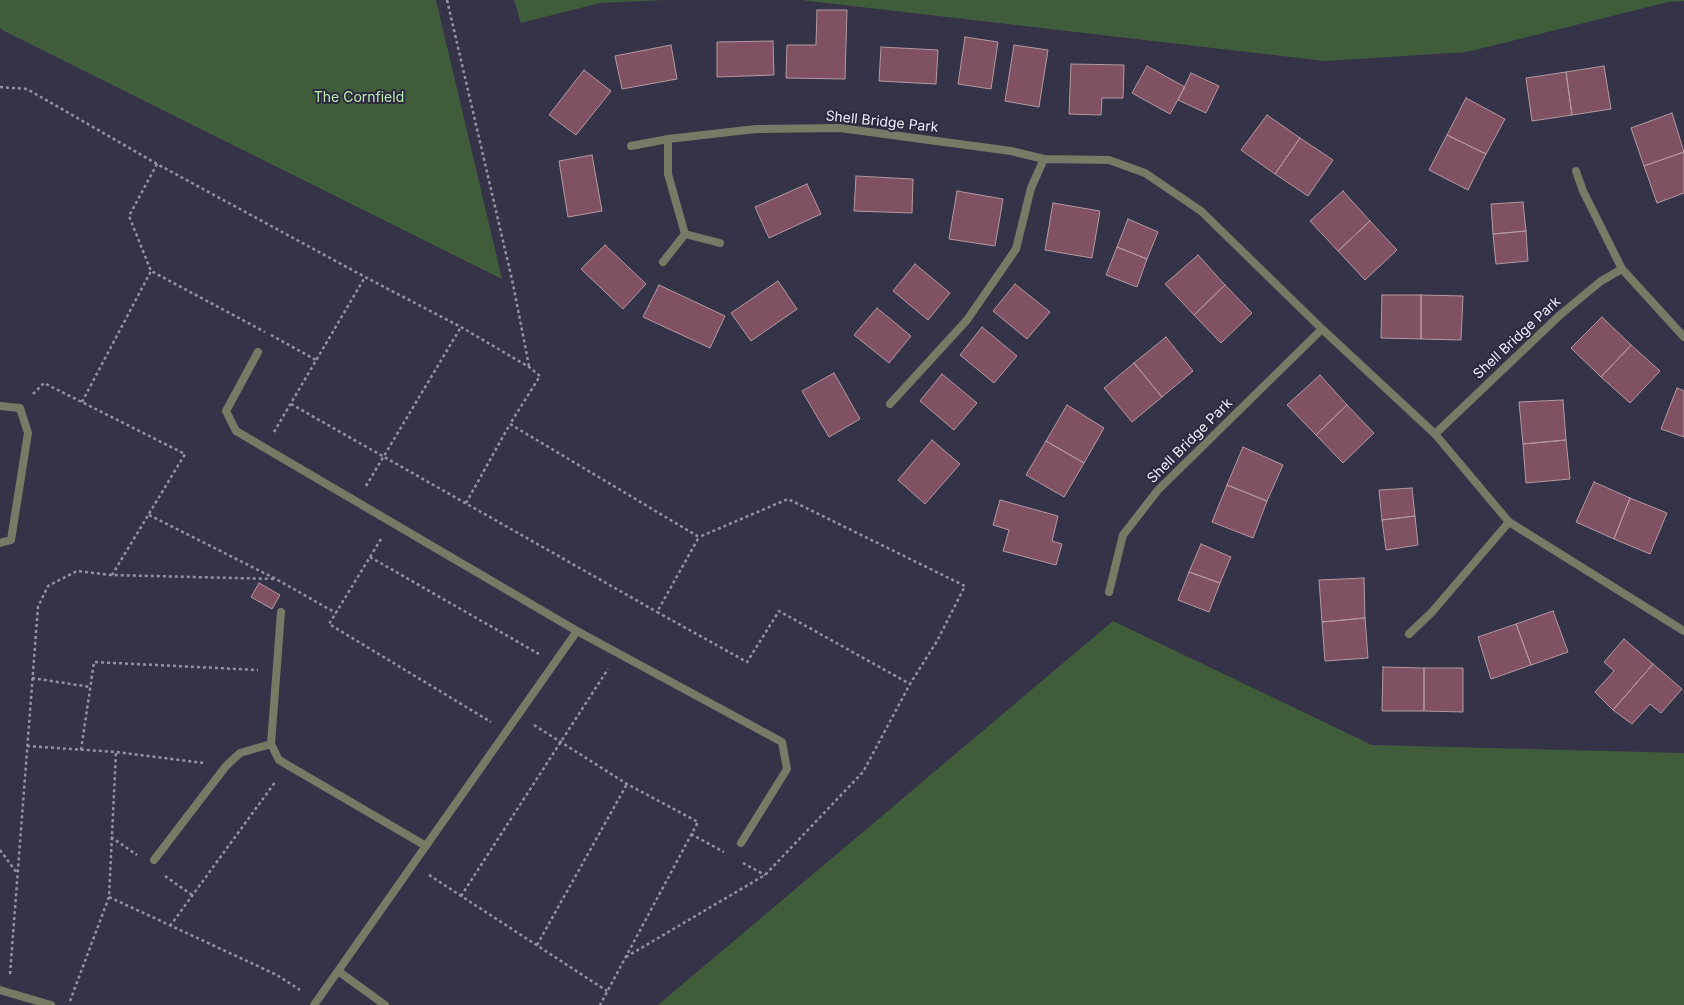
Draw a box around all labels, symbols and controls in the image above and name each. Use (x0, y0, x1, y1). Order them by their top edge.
park label: The Cornfield (314, 90, 404, 106)
street label: Shell Bridge Park (825, 108, 939, 136)
street label: Shell Bridge Park (1470, 293, 1564, 383)
street label: Shell Bridge Park (1144, 395, 1236, 487)

